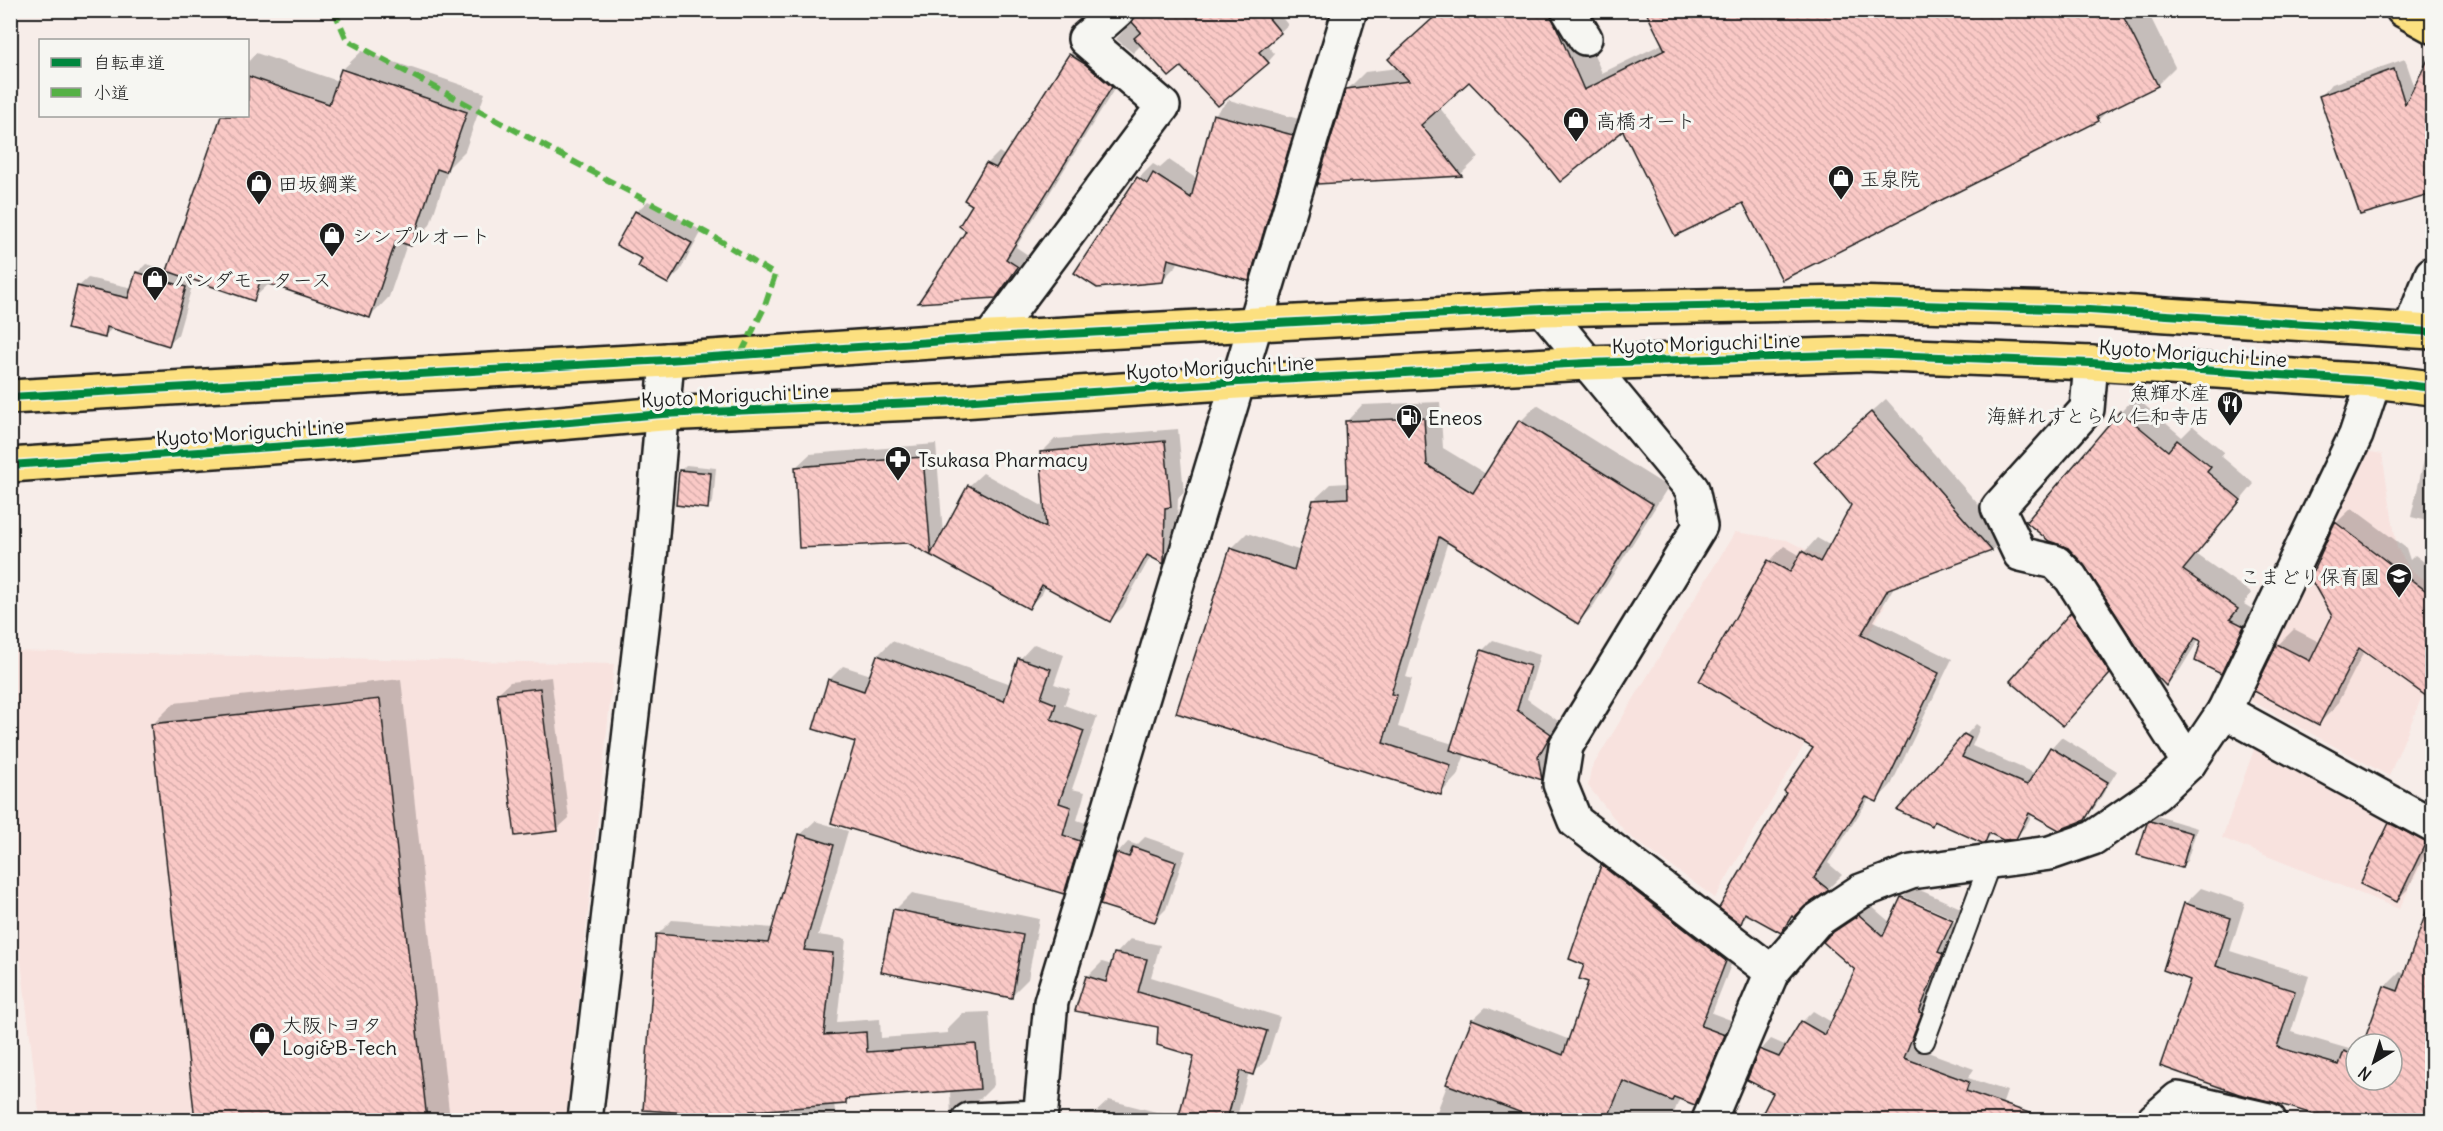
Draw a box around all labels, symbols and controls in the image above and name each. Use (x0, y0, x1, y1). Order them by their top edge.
legend (39, 39, 249, 117)
text: 自転車道 (93, 51, 165, 74)
text: 小道 (93, 81, 129, 104)
shop icon: 高橋オート (1561, 105, 1591, 143)
place label: 高橋オート (1596, 108, 1696, 133)
shop icon: 玉泉院 (1826, 163, 1856, 201)
place label: 玉泉院 (1860, 166, 1920, 191)
shop icon: 田坂鋼業 (244, 168, 274, 206)
place label: 田坂鋼業 (278, 171, 358, 196)
shop icon: シンプルオート (317, 220, 347, 258)
place label: シンプルオート (352, 223, 491, 248)
shop icon: パンダモータース (140, 264, 170, 302)
place label: パンダモータース (174, 267, 332, 292)
street label: Kyoto Moriguchi Line (1611, 327, 1801, 359)
street label: Kyoto Moriguchi Line (2098, 334, 2288, 372)
street label: Kyoto Moriguchi Line (1125, 350, 1315, 384)
street label: Kyoto Moriguchi Line (640, 378, 830, 412)
place label: 魚輝水産 海鮮れすとらん 仁和寺店 (1987, 380, 2210, 428)
restaurant icon: 魚輝水産 海鮮れすとらん 仁和寺店 (2215, 389, 2245, 427)
fuel station icon: Eneos (1394, 402, 1424, 440)
place label: Eneos (1428, 405, 1482, 430)
street label: Kyoto Moriguchi Line (155, 413, 345, 451)
pharmacy icon: Tsukasa Pharmacy (883, 444, 913, 482)
place label: Tsukasa Pharmacy (918, 447, 1088, 472)
school or university icon: こまどり保育園 (2384, 561, 2414, 599)
place label: こまどり保育園 (2240, 564, 2380, 589)
place label: 大阪トヨタ Logi&B-Tech (282, 1012, 397, 1060)
shop icon: 大阪トヨタ Logi&B-Tech (247, 1020, 277, 1058)
north arrow (2344, 1032, 2404, 1092)
text: N (2354, 1063, 2375, 1085)

